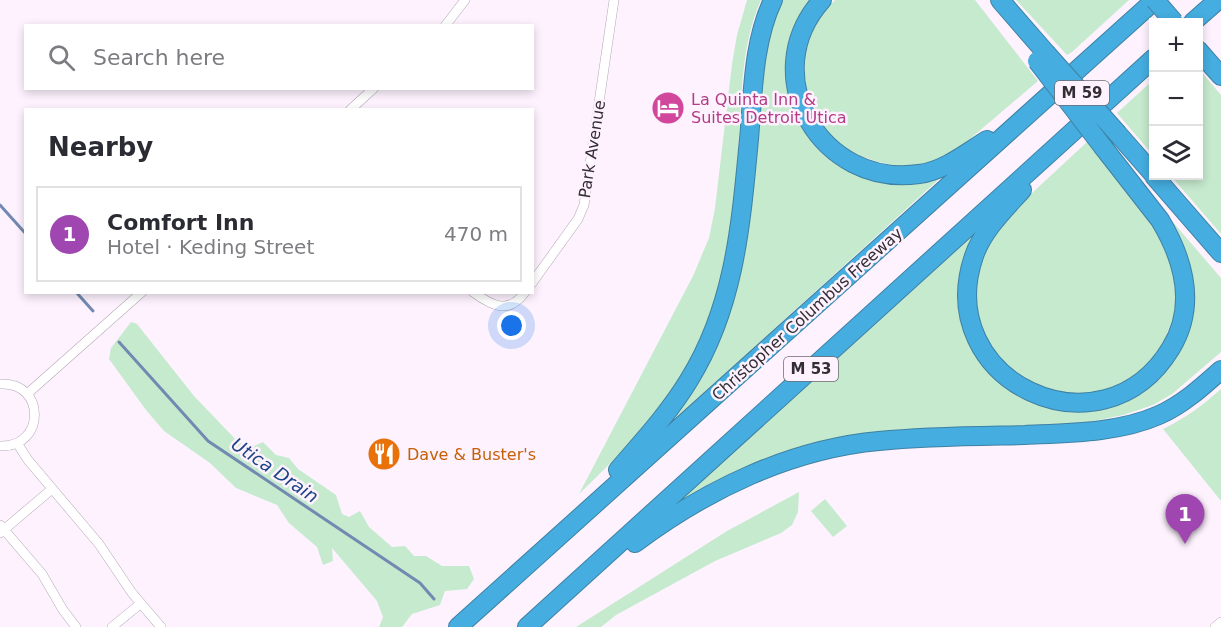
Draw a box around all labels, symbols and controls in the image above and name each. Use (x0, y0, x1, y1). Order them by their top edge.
map controls (1149, 18, 1203, 180)
button: + (1149, 18, 1203, 72)
search box (24, 24, 534, 90)
icon: search (45, 41, 78, 74)
text: Search here (93, 45, 225, 70)
button: − (1149, 72, 1203, 126)
road number: M 59 (1055, 81, 1109, 105)
hotel icon: La Quinta Inn & Suites Detroit Utica (650, 90, 686, 126)
place label: La Quinta Inn & Suites Detroit Utica (691, 90, 847, 127)
street label: Park Avenue (575, 99, 609, 199)
button: layers (1149, 126, 1203, 180)
text: Nearby (48, 132, 153, 162)
text: Comfort Inn (107, 210, 254, 235)
text: 1 (63, 222, 76, 246)
text: 470 m (444, 222, 508, 246)
street label: Christopher Columbus Freeway (708, 223, 906, 405)
text: Hotel · Keding Street (107, 235, 314, 259)
your location (497, 311, 526, 340)
road number: M 53 (784, 357, 838, 381)
water label: Utica Drain (227, 433, 323, 507)
restaurant icon: Dave & Buster's (366, 436, 402, 472)
place label: Dave & Buster's (407, 445, 536, 464)
pin: 1 (1166, 494, 1204, 544)

